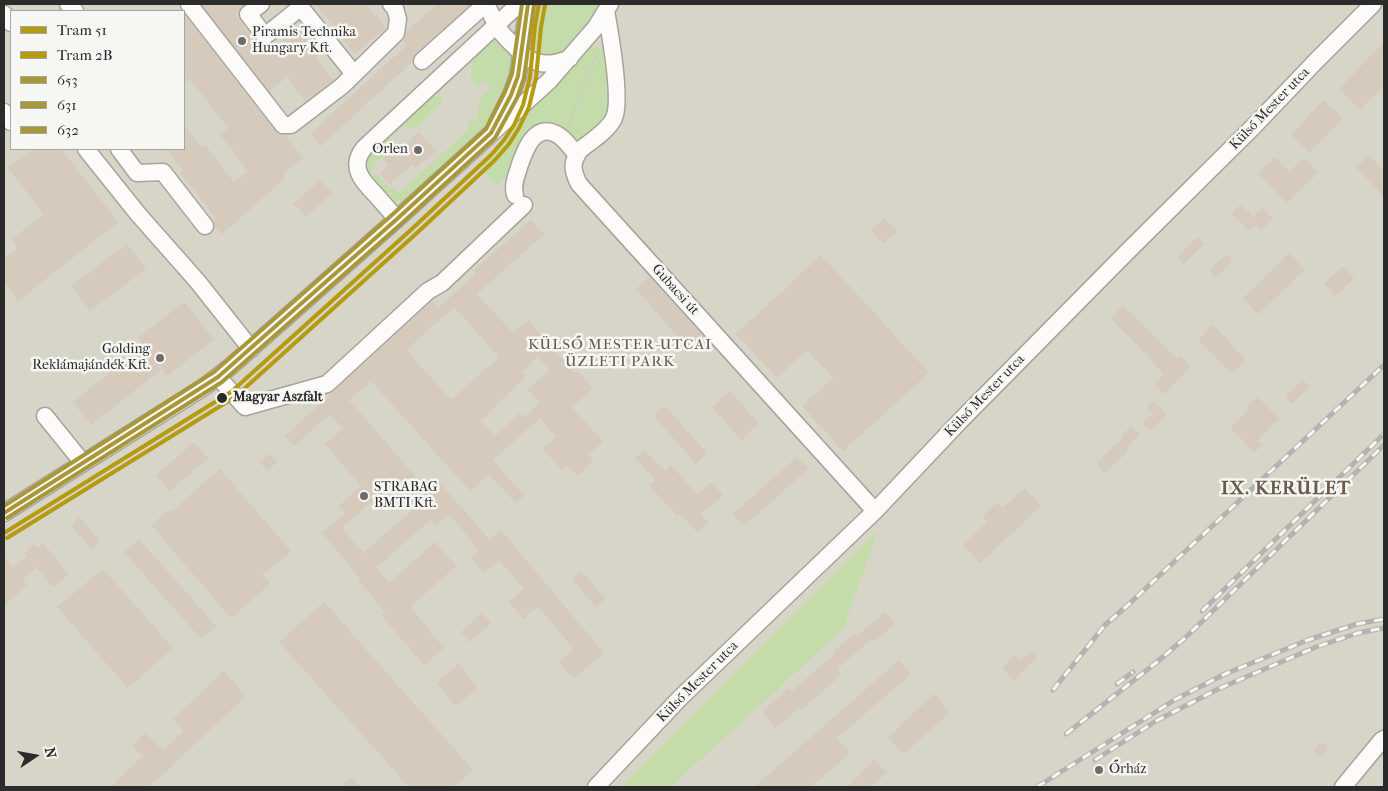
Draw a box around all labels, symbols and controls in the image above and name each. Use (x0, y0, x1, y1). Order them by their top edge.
legend (10, 10, 185, 150)
text: Tram 51 (57, 21, 107, 39)
place label: Piramis Technika Hungary Kft. (252, 25, 356, 58)
marker: Piramis Technika Hungary Kft. (236, 35, 248, 47)
text: Tram 2B (57, 46, 113, 64)
street label: Külső Mester utca (1226, 64, 1314, 154)
text: 653 (57, 71, 78, 89)
text: 631 (57, 96, 77, 114)
text: 632 (57, 121, 79, 139)
place label: Orlen (372, 142, 408, 158)
marker: Orlen (412, 144, 424, 156)
street label: Gubacsi út (648, 261, 702, 319)
district label: KÜLSŐ MESTER-UTCAI ÜZLETI PARK (526, 336, 714, 371)
place label: Golding Reklámajándék Kft. (32, 342, 150, 374)
street label: Külső Mester utca (941, 351, 1029, 441)
marker: Golding Reklámajándék Kft. (154, 352, 166, 364)
place label: Magyar Aszfalt (233, 390, 323, 406)
marker: Magyar Aszfalt (215, 391, 229, 405)
district label: IX. KERÜLET (1220, 478, 1352, 500)
place label: STRABAG BMTI Kft. (374, 480, 438, 512)
marker: STRABAG BMTI Kft. (358, 490, 370, 502)
street label: Külső Mester utca (654, 638, 742, 726)
north arrow (10, 731, 60, 781)
text: N (41, 746, 60, 760)
place label: Őrház (1109, 762, 1146, 778)
marker: Őrház (1093, 764, 1105, 776)

